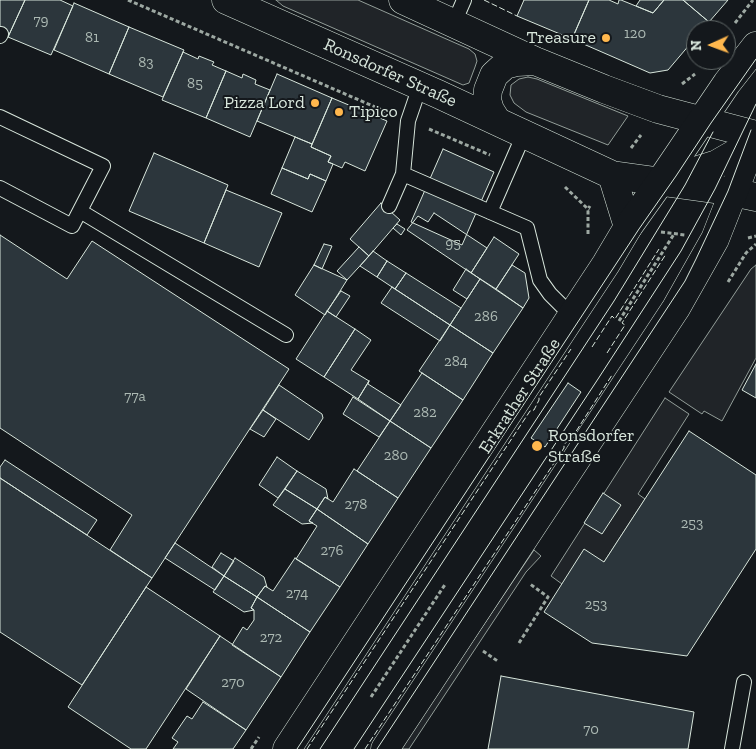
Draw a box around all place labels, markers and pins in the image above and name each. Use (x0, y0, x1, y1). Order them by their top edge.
place label: Treasure (526, 27, 596, 49)
marker: Treasure (600, 32, 612, 44)
place label: Pizza Lord (224, 92, 305, 114)
marker: Pizza Lord (309, 97, 321, 109)
place label: Tipico (349, 101, 398, 123)
marker: Tipico (333, 106, 345, 118)
place label: Ronsdorfer Straße (548, 425, 635, 468)
marker: Ronsdorfer Straße (530, 439, 544, 453)

